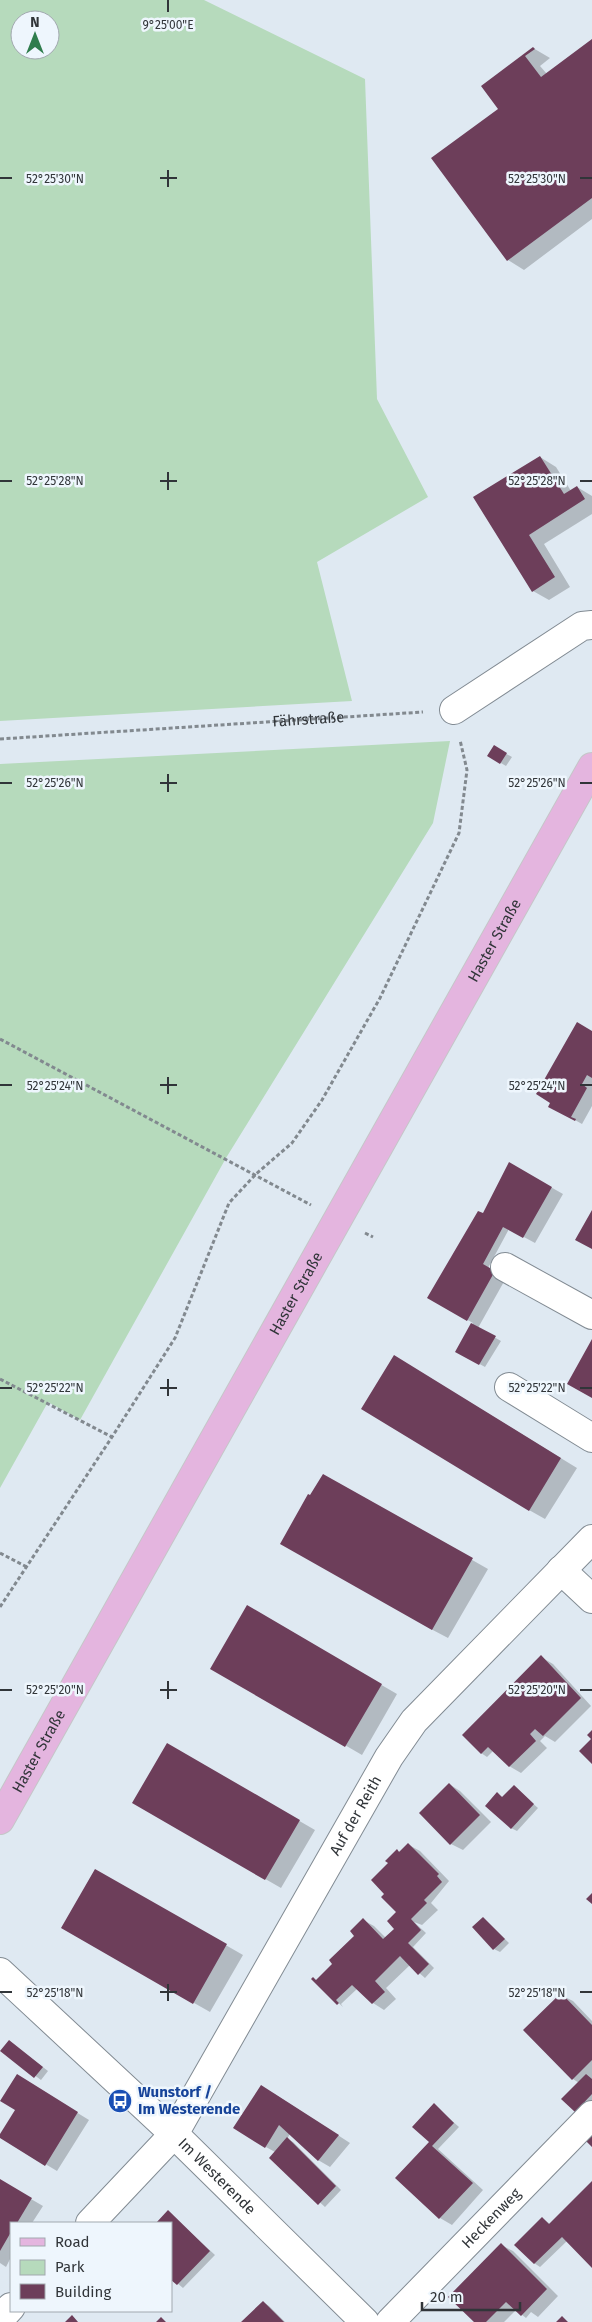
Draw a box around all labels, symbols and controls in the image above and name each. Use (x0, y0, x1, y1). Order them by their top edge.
north arrow (10, 10, 60, 60)
text: N (30, 14, 40, 31)
text: 9°25'00"E (142, 18, 194, 32)
text: 52°25'30"N (26, 172, 84, 186)
text: 52°25'30"N (508, 172, 566, 186)
text: 52°25'28"N (26, 474, 84, 488)
text: 52°25'28"N (508, 474, 566, 488)
street label: Fährstraße (272, 708, 345, 731)
text: 52°25'26"N (26, 776, 84, 790)
text: 52°25'26"N (508, 776, 566, 790)
street label: Haster Straße (464, 896, 525, 985)
text: 52°25'24"N (27, 1079, 83, 1093)
text: 52°25'24"N (509, 1079, 565, 1093)
street label: Haster Straße (265, 1249, 327, 1338)
text: 52°25'22"N (26, 1381, 84, 1395)
text: 52°25'22"N (508, 1381, 566, 1395)
text: 52°25'20"N (26, 1683, 84, 1697)
text: 52°25'20"N (508, 1683, 566, 1697)
street label: Haster Straße (8, 1706, 69, 1796)
street label: Auf der Reith (326, 1772, 385, 1859)
text: 52°25'18"N (27, 1986, 83, 2000)
text: 52°25'18"N (509, 1986, 565, 2000)
place label: Wunstorf / Im Westerende (138, 2083, 240, 2118)
bus stop icon: Wunstorf / Im Westerende (107, 2088, 133, 2114)
street label: Im Westerende (174, 2134, 259, 2218)
street label: Heckenweg (458, 2184, 525, 2252)
legend (10, 2222, 172, 2312)
text: Road (55, 2233, 90, 2251)
text: Park (55, 2258, 85, 2276)
scale bar (422, 2280, 520, 2312)
text: Building (55, 2283, 111, 2301)
text: 20 m (430, 2288, 463, 2306)

